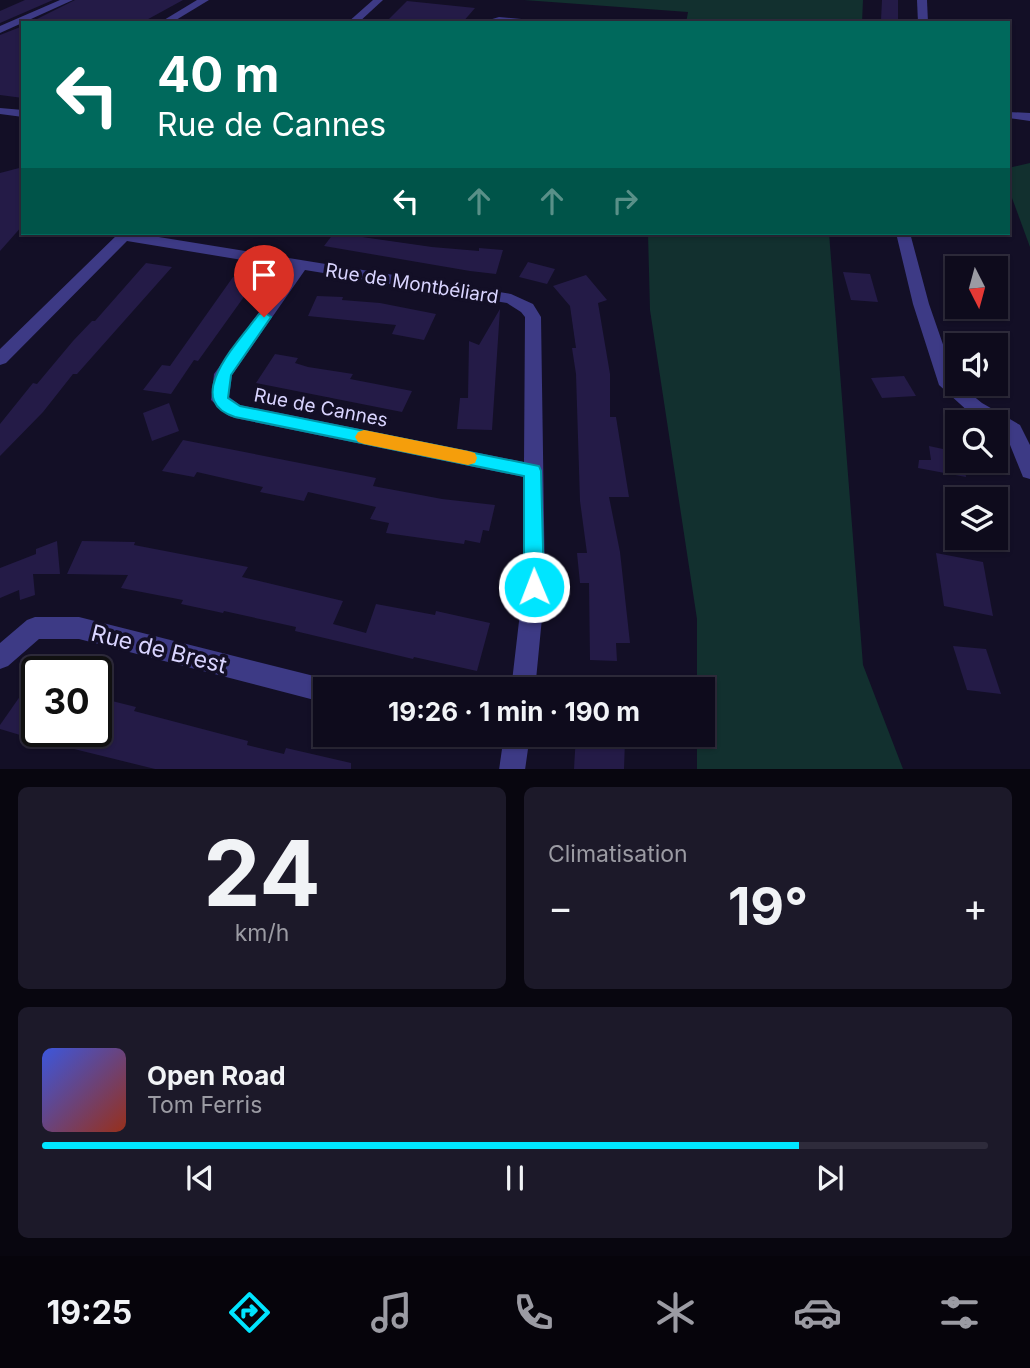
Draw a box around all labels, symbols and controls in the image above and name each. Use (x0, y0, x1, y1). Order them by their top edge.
text: 40 m (157, 45, 280, 104)
icon: left (42, 49, 133, 140)
text: Rue de Cannes (157, 105, 386, 144)
icon: left (387, 182, 425, 220)
icon: ahead (460, 182, 498, 220)
icon: ahead (533, 182, 571, 220)
icon: right (606, 182, 644, 220)
pin (234, 245, 294, 317)
icon: arrive (245, 256, 283, 294)
north arrow (945, 256, 1008, 318)
map controls (945, 256, 1008, 550)
street label: Rue de Montbéliard (324, 258, 500, 309)
button: sound (945, 333, 1008, 396)
street label: Rue de Cannes (252, 383, 390, 432)
button: search (945, 410, 1008, 473)
button: layers (945, 487, 1008, 550)
position arrow (497, 550, 571, 624)
street label: Rue de Brest (88, 619, 230, 679)
speed limit sign: 30 (21, 656, 112, 747)
text: 19:26 · 1 min · 190 m (388, 696, 640, 727)
text: 24 (203, 818, 321, 928)
text: Climatisation (548, 840, 688, 868)
text: 19° (728, 875, 808, 938)
text: − (548, 884, 573, 930)
text: + (963, 884, 988, 930)
text: km/h (235, 919, 289, 947)
text: Open Road (147, 1060, 286, 1091)
text: Tom Ferris (147, 1091, 262, 1119)
icon: previous (181, 1159, 219, 1197)
icon: pause (496, 1159, 534, 1197)
icon: next (811, 1159, 849, 1197)
icon: directions (225, 1288, 274, 1337)
icon: music (367, 1288, 416, 1337)
icon: phone (509, 1288, 558, 1337)
icon: climate (651, 1288, 700, 1337)
icon: car (793, 1288, 842, 1337)
icon: filters (935, 1288, 984, 1337)
text: 19:25 (46, 1293, 132, 1332)

